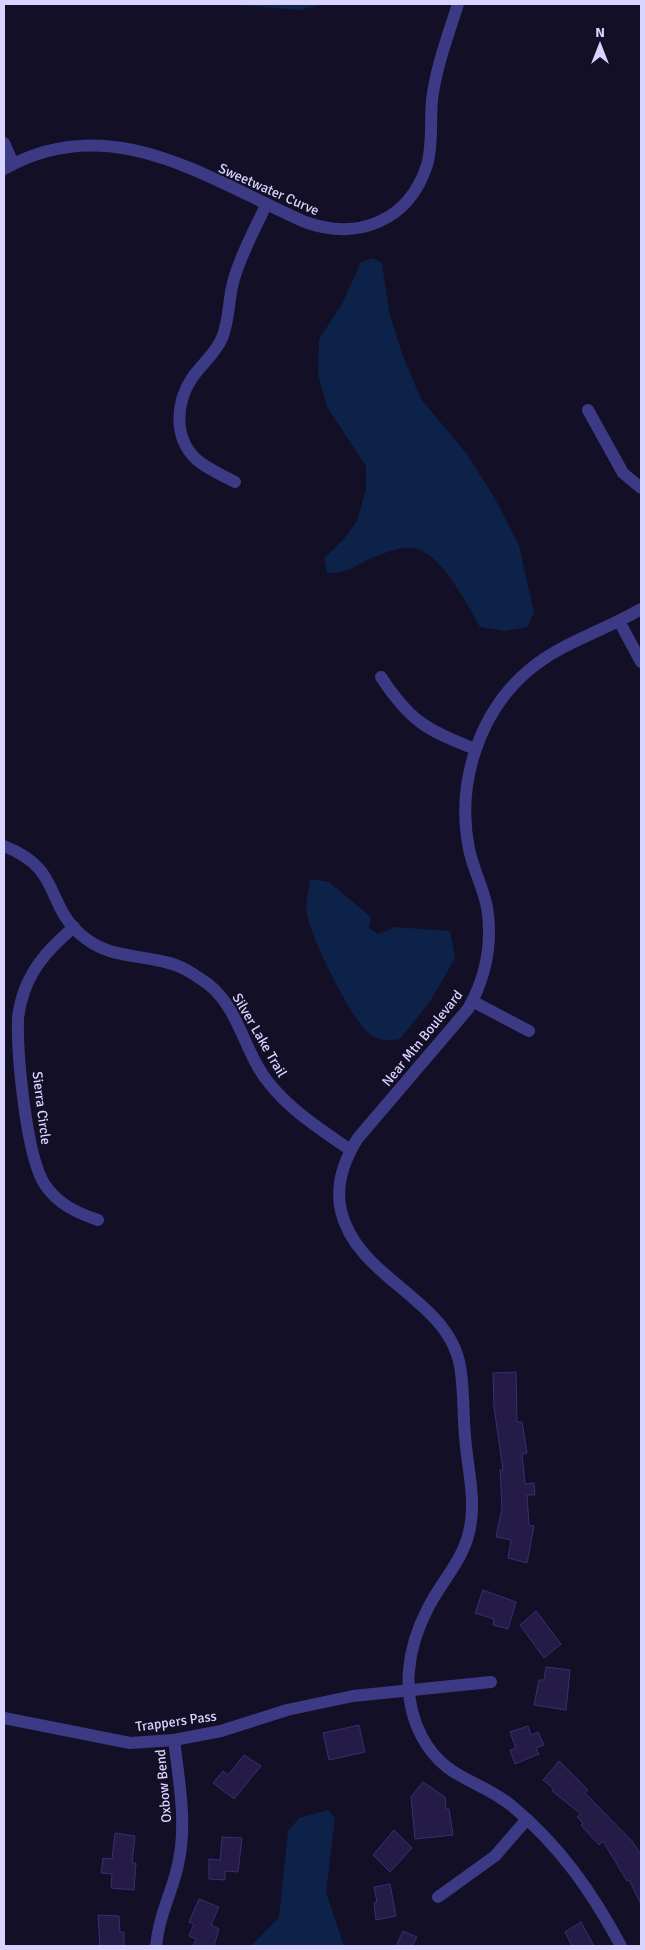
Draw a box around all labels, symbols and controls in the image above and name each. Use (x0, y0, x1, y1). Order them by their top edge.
north arrow (575, 20, 625, 70)
text: N (595, 24, 605, 41)
street label: Sweetwater Curve (216, 160, 322, 219)
street label: Near Mtn Boulevard (378, 987, 466, 1090)
street label: Silver Lake Trail (229, 990, 291, 1080)
street label: Sierra Circle (29, 1070, 54, 1146)
street label: Trappers Pass (135, 1707, 218, 1736)
street label: Oxbow Bend (152, 1748, 175, 1823)

